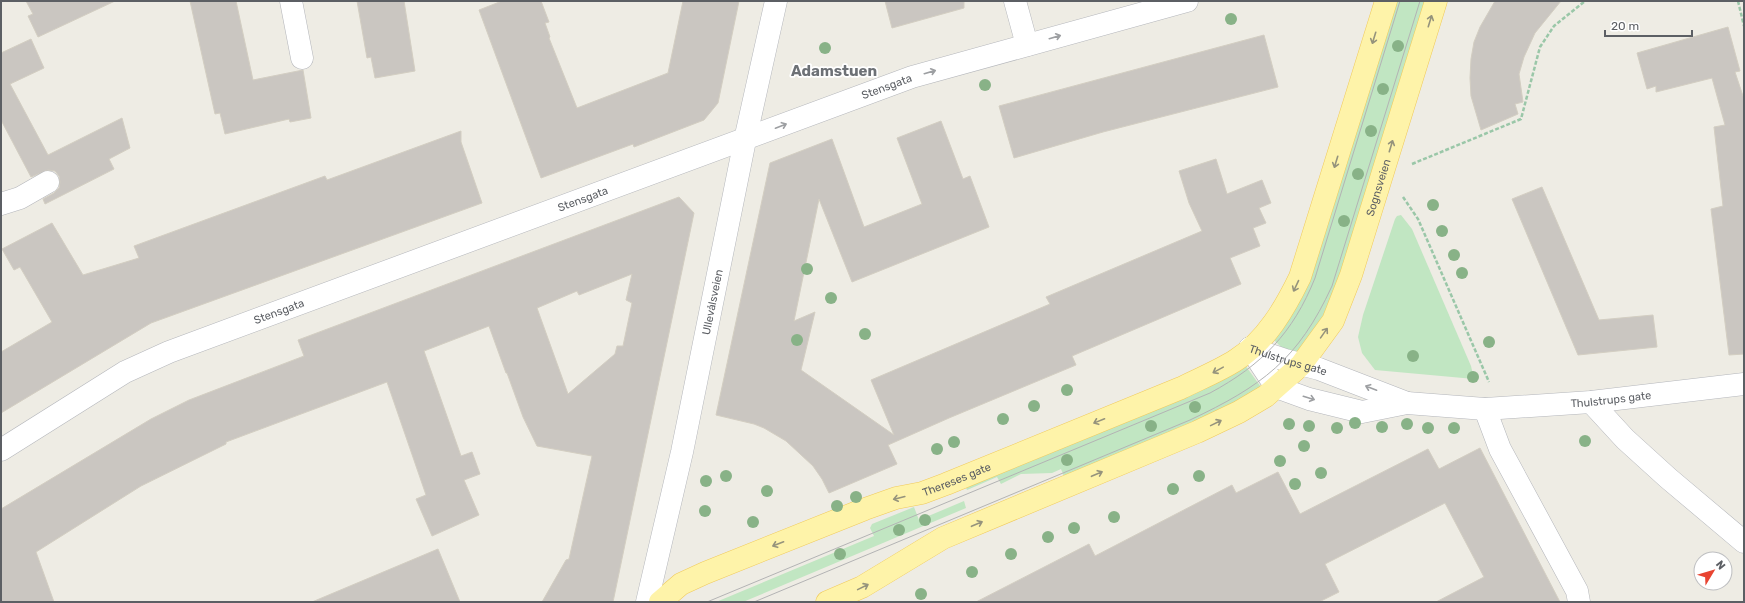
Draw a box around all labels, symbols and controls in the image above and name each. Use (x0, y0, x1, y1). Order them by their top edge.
scale bar (1605, 12, 1692, 38)
one-way arrow (1426, 16, 1434, 28)
text: 20 m (1611, 19, 1639, 33)
one-way arrow (1370, 32, 1377, 45)
one-way arrow (1049, 33, 1062, 40)
district label: Adamstuen (791, 62, 877, 80)
one-way arrow (923, 68, 936, 75)
street label: Stensgata (860, 71, 914, 102)
one-way arrow (775, 121, 787, 129)
one-way arrow (1388, 139, 1395, 152)
one-way arrow (1332, 156, 1339, 169)
street label: Sognsveien (1363, 157, 1393, 218)
street label: Stensgata (556, 184, 610, 214)
street label: Ullevålsveien (699, 268, 725, 336)
one-way arrow (1292, 280, 1299, 292)
street label: Stensgata (252, 296, 306, 327)
one-way arrow (1320, 328, 1328, 339)
street label: Thulstrups gate (1247, 342, 1329, 378)
one-way arrow (1212, 367, 1224, 374)
one-way arrow (1365, 383, 1377, 391)
street label: Thulstrups gate (1570, 388, 1652, 410)
one-way arrow (1302, 395, 1315, 402)
one-way arrow (1093, 418, 1105, 426)
one-way arrow (1210, 419, 1222, 426)
street label: Thereses gate (921, 460, 993, 499)
one-way arrow (1090, 470, 1102, 478)
one-way arrow (893, 494, 906, 502)
one-way arrow (970, 520, 982, 528)
one-way arrow (772, 541, 784, 549)
north arrow (1693, 551, 1733, 591)
text: N (1713, 558, 1728, 572)
one-way arrow (857, 583, 869, 590)

